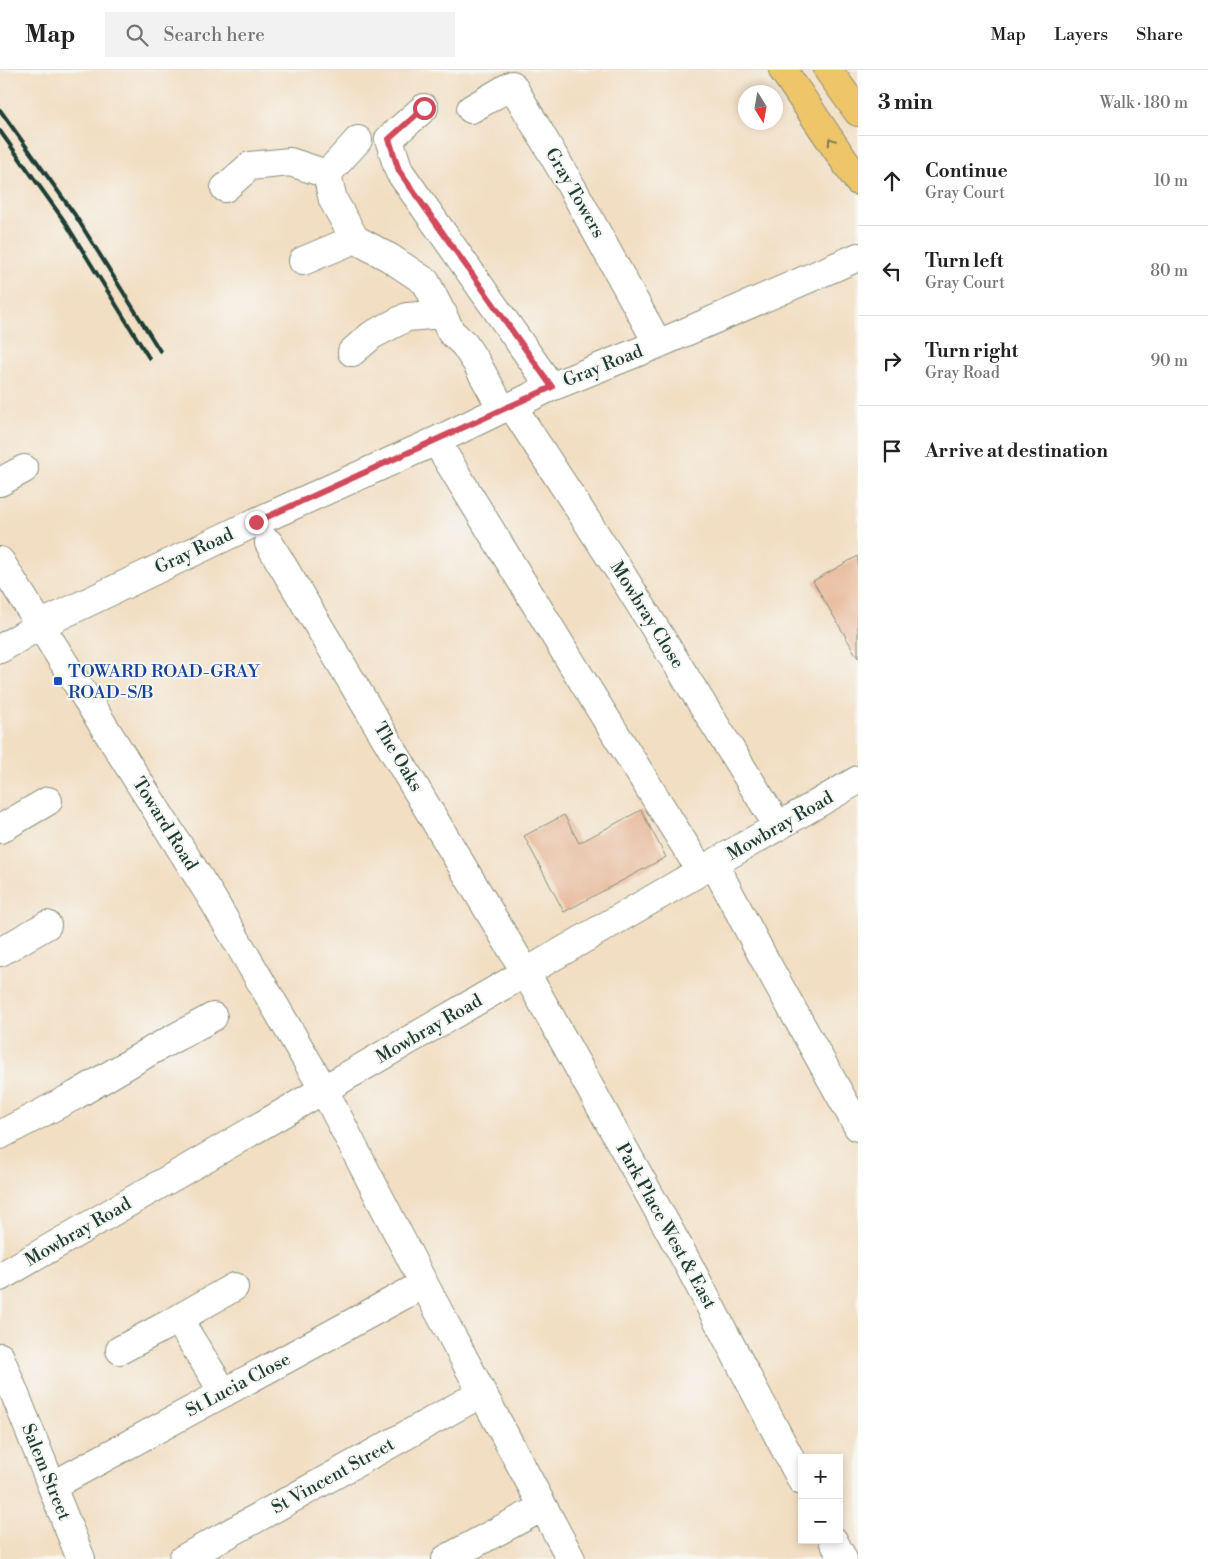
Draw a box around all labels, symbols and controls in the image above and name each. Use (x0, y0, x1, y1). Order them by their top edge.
search box (105, 12, 455, 57)
text: Map (25, 20, 75, 50)
icon: search (123, 21, 151, 49)
text: Search here (163, 23, 265, 47)
text: Map (991, 23, 1026, 46)
text: Layers (1054, 23, 1108, 46)
text: Share (1136, 23, 1183, 46)
north arrow (738, 85, 783, 130)
text: 3 min (878, 90, 933, 116)
text: Walk · 180 m (1100, 93, 1188, 113)
route start (413, 97, 436, 120)
one-way arrow (828, 137, 837, 147)
street label: Gray Towers (540, 144, 610, 242)
text: Continue (925, 159, 1008, 183)
icon: ahead (878, 167, 906, 195)
text: 10 m (1154, 171, 1188, 191)
text: Gray Court (925, 183, 1005, 203)
text: Turn left (925, 249, 1004, 273)
icon: left (878, 257, 906, 285)
text: 80 m (1150, 261, 1188, 281)
text: Gray Court (925, 273, 1005, 293)
street label: Gray Road (560, 339, 647, 392)
text: Turn right (925, 339, 1018, 363)
icon: right (878, 347, 906, 375)
text: 90 m (1150, 351, 1188, 371)
text: Gray Road (925, 363, 1000, 383)
icon: arrive (878, 437, 906, 465)
text: Arrive at destination (925, 439, 1108, 463)
route end (245, 511, 268, 534)
street label: Gray Road (151, 522, 238, 579)
street label: Mowbray Close (605, 557, 689, 673)
place label: TOWARD ROAD-GRAY ROAD-S/B (68, 660, 261, 704)
marker: TOWARD ROAD-GRAY ROAD-S/B (52, 675, 64, 687)
street label: The Oaks (368, 718, 428, 796)
street label: Toward Road (127, 773, 203, 876)
street label: Mowbray Road (723, 786, 838, 866)
street label: Mowbray Road (372, 989, 487, 1069)
street label: Park Place West & East (611, 1139, 721, 1314)
street label: Mowbray Road (21, 1192, 136, 1272)
street label: St Lucia Close (182, 1348, 294, 1422)
street label: Salem Street (16, 1420, 76, 1524)
street label: St Vincent Street (268, 1432, 399, 1519)
map controls (798, 1454, 843, 1544)
button: + (798, 1454, 843, 1499)
button: − (798, 1499, 843, 1544)

